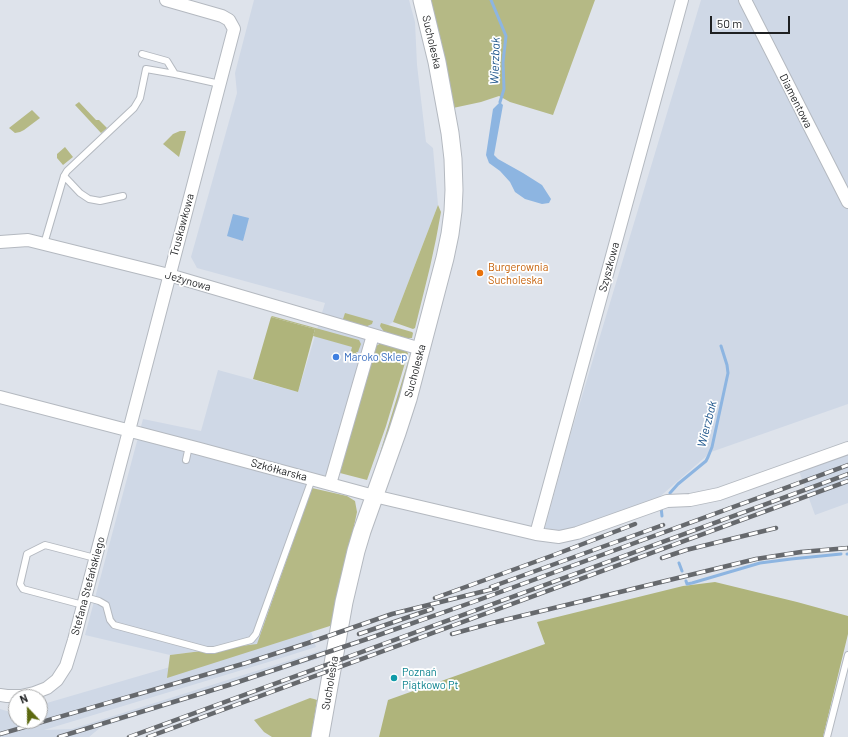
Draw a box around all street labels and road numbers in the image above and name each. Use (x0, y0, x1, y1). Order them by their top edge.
street label: Sucholeska (419, 14, 445, 70)
street label: Diamentowa (777, 72, 815, 130)
street label: Truskawkowa (167, 192, 197, 258)
street label: Szyszkowa (596, 241, 622, 293)
street label: Jeżynowa (163, 268, 213, 294)
street label: Sucholeska (402, 343, 428, 399)
street label: Szkółkarska (249, 456, 309, 484)
street label: Stefana Stefańskiego (68, 535, 108, 637)
street label: Sucholeska (319, 655, 341, 711)

